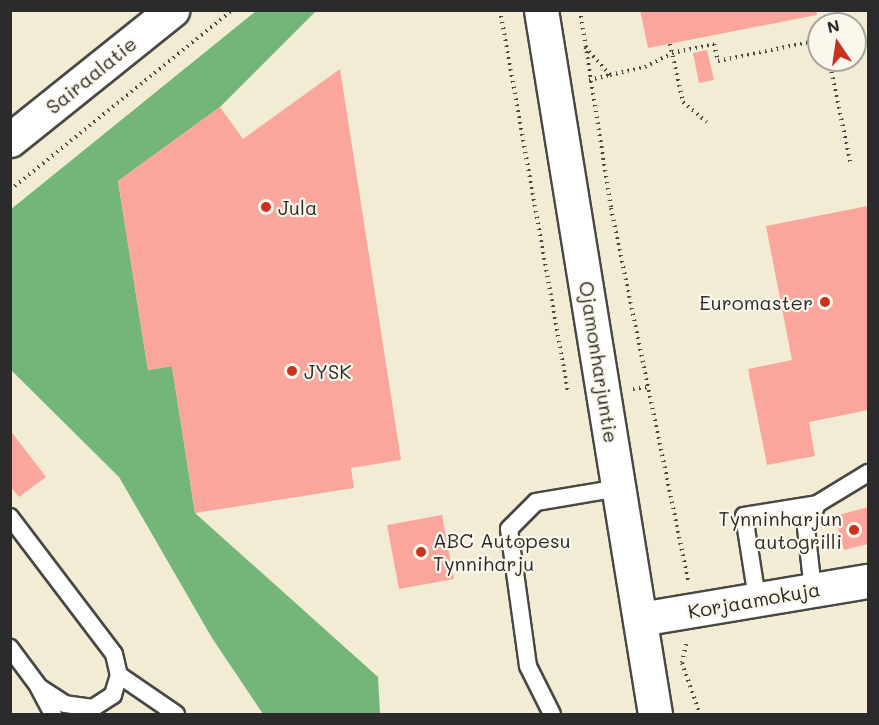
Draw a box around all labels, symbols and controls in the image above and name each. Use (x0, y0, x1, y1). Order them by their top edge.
north arrow (807, 12, 867, 72)
text: N (825, 14, 842, 38)
street label: Sairaalatie (41, 31, 141, 119)
place label: Jula (278, 195, 317, 219)
marker: Jula (259, 200, 273, 214)
street label: Ojamonharjuntie (574, 279, 624, 445)
place label: Euromaster (699, 290, 813, 314)
marker: Euromaster (818, 295, 832, 309)
place label: JYSK (304, 359, 351, 383)
marker: JYSK (285, 364, 299, 378)
place label: Tynninharjun autogrilli (719, 506, 842, 553)
marker: Tynninharjun autogrilli (847, 523, 861, 537)
place label: ABC Autopesu Tynniharju (433, 528, 571, 575)
marker: ABC Autopesu Tynniharju (414, 545, 428, 559)
street label: Korjaamokuja (686, 577, 822, 623)

